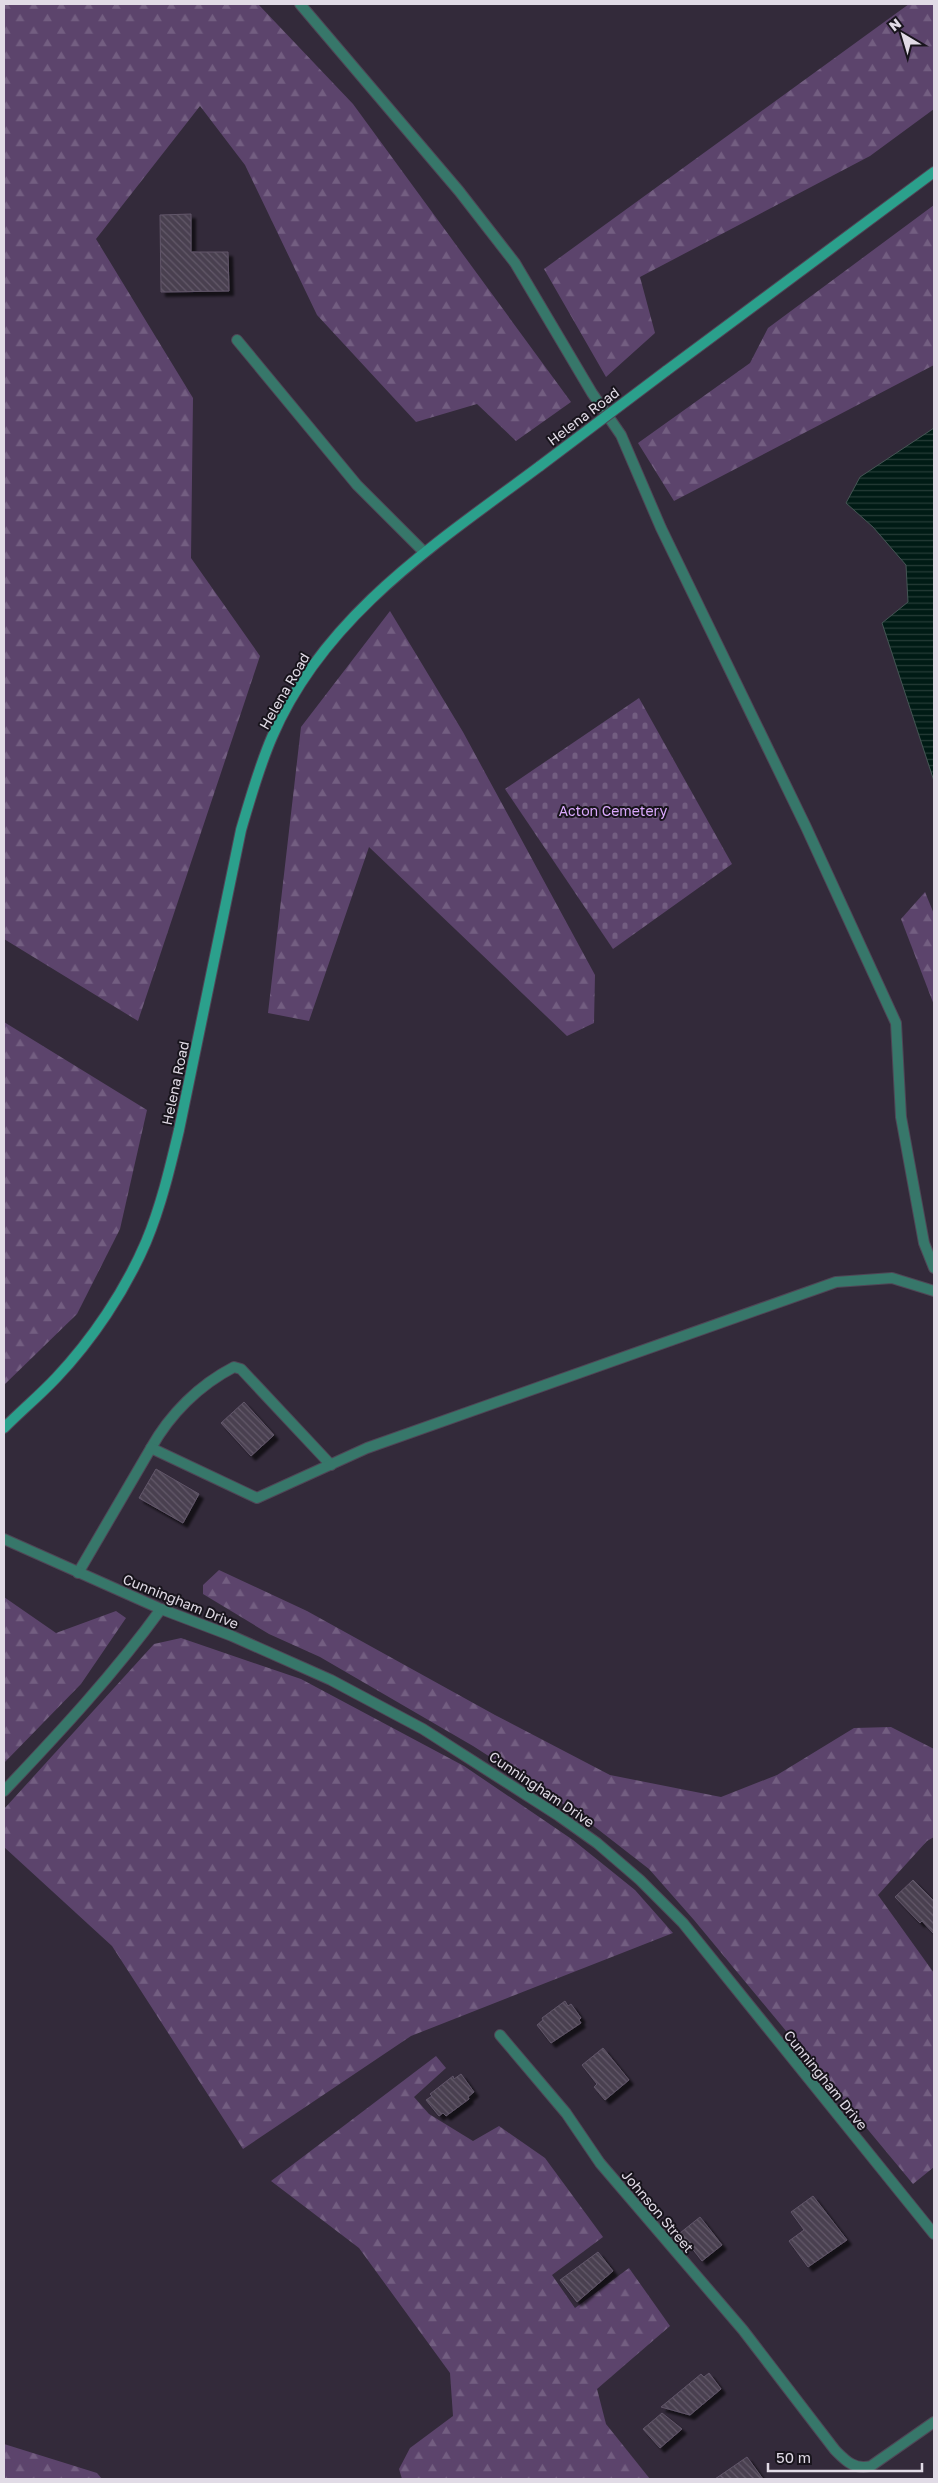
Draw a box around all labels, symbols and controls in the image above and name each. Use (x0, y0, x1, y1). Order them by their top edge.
north arrow (878, 10, 928, 60)
text: N (885, 14, 904, 34)
street label: Helena Road (544, 383, 622, 449)
street label: Helena Road (255, 650, 313, 732)
park label: Acton Cemetery (559, 802, 667, 819)
street label: Helena Road (158, 1039, 192, 1127)
street label: Cunningham Drive (121, 1570, 241, 1632)
street label: Cunningham Drive (486, 1747, 598, 1831)
street label: Cunningham Drive (781, 2027, 871, 2133)
street label: Johnson Street (618, 2166, 698, 2256)
scale bar (768, 2440, 922, 2472)
text: 50 m (776, 2448, 811, 2466)

